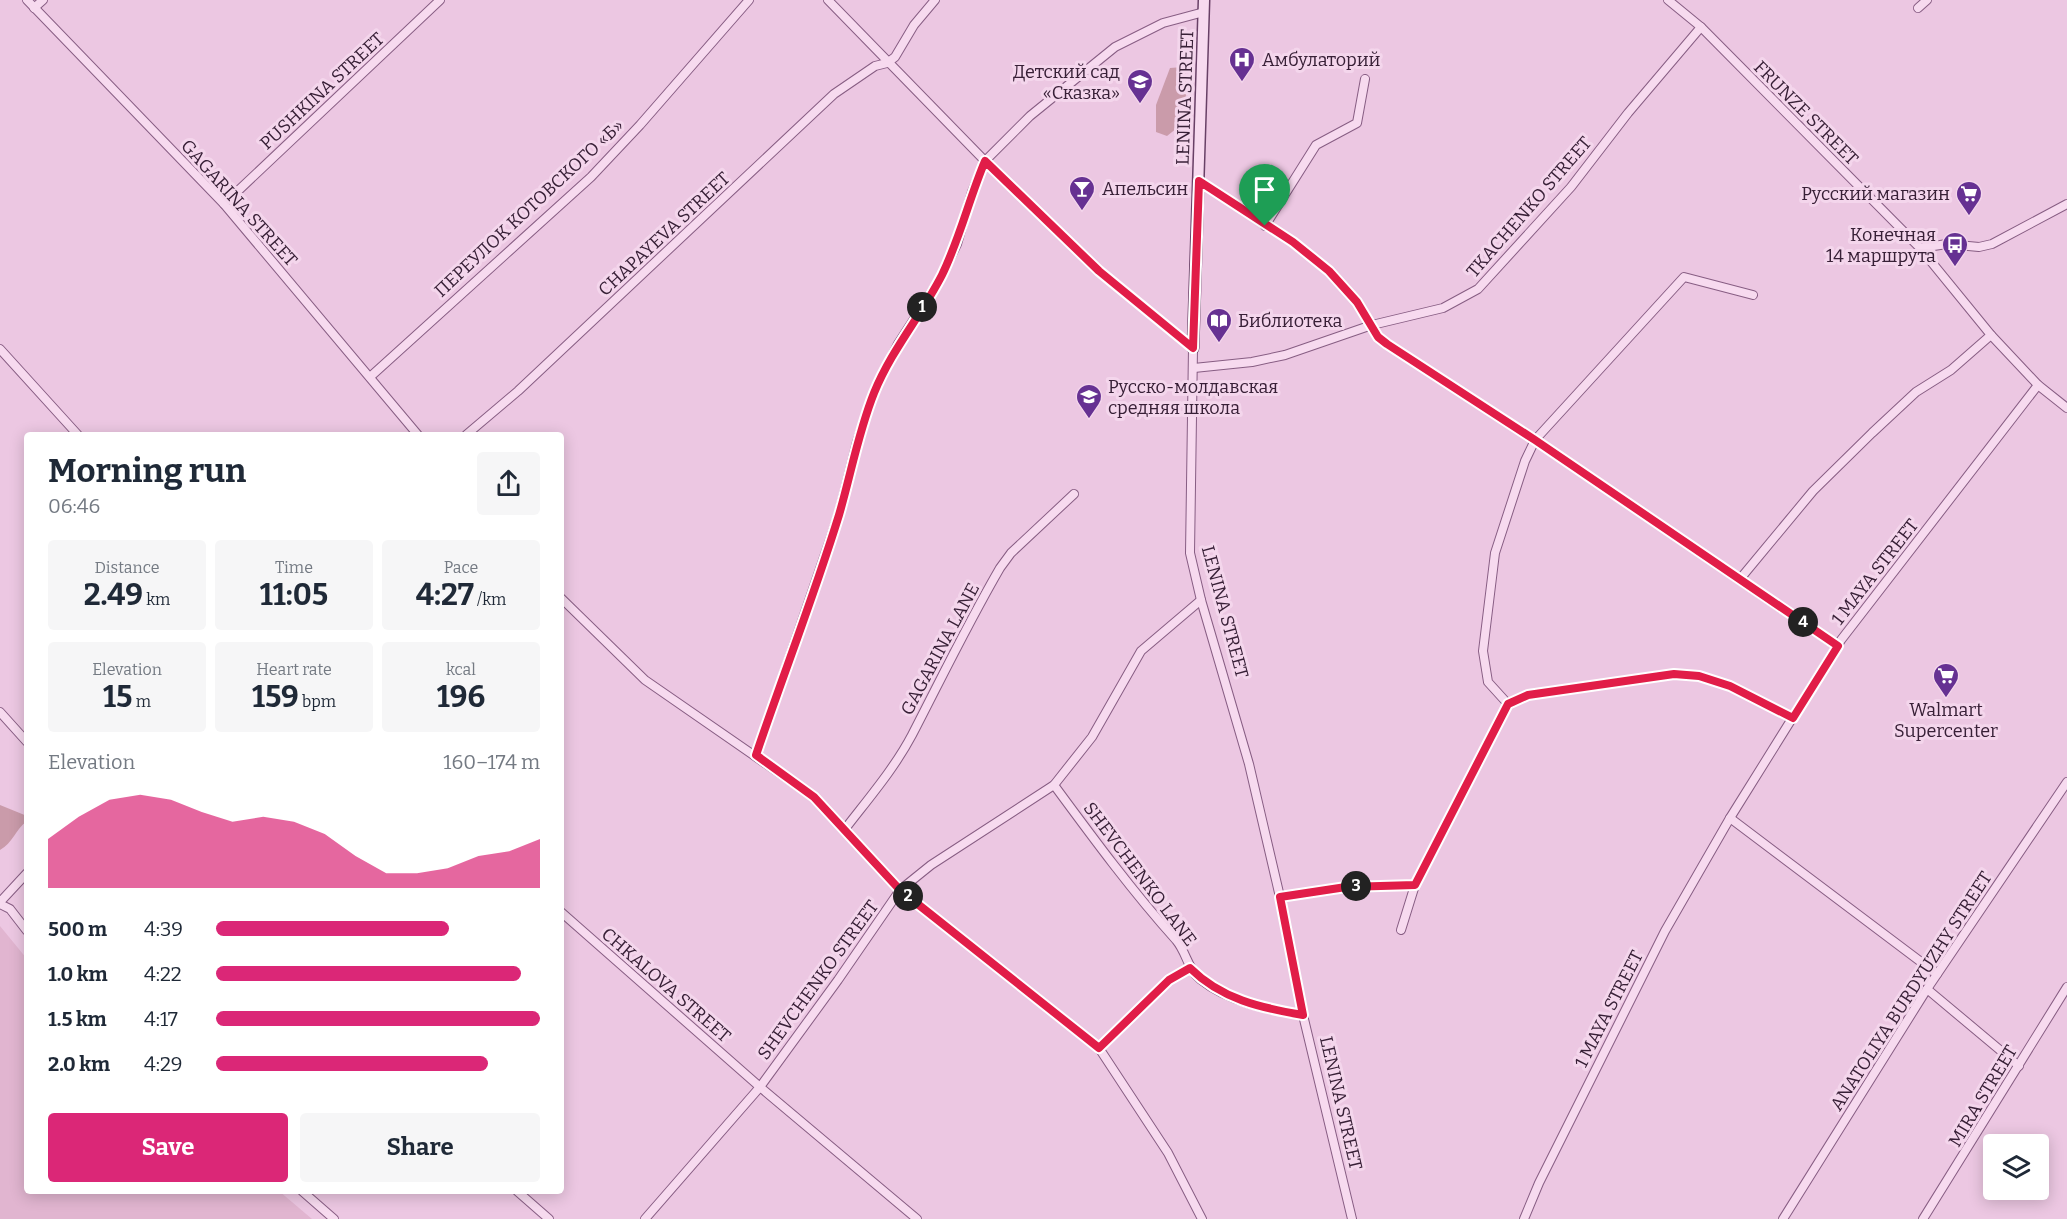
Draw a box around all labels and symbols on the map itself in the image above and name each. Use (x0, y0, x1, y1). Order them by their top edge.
street label: PUSHKINA STREET (255, 28, 389, 154)
street label: LENINA STREET (1172, 28, 1198, 165)
hospital icon: Амбулаторий (1227, 45, 1257, 83)
place label: Амбулаторий (1262, 49, 1381, 71)
street label: FRUNZE STREET (1749, 56, 1863, 170)
place label: Детский сад «Сказка» (1013, 61, 1120, 104)
school or university icon: Детский сад «Сказка» (1125, 67, 1155, 105)
street label: ПЕРЕУЛОК КОТОВСКОГО «Б» (430, 114, 628, 302)
street label: TKACHENKO STREET (1462, 132, 1596, 282)
street label: GAGARINA STREET (176, 135, 302, 271)
pin (1239, 164, 1290, 226)
street label: CHAPAYEVA STREET (594, 167, 735, 301)
bar icon: Апельсин (1067, 174, 1097, 212)
place label: Апельсин (1102, 178, 1188, 200)
supermarket icon: Русский магазин (1954, 179, 1984, 217)
place label: Русский магазин (1801, 183, 1950, 205)
place label: Конечная 14 маршрута (1826, 224, 1936, 267)
bus stop icon: Конечная 14 маршрута (1940, 230, 1970, 268)
pin: 1 (907, 292, 937, 322)
library icon: Библиотека (1204, 306, 1234, 344)
place label: Библиотека (1238, 310, 1342, 332)
place label: Русско-молдавская средняя школа (1108, 376, 1278, 419)
school or university icon: Русско-молдавская средняя школа (1074, 382, 1104, 420)
street label: 1 MAYA STREET (1827, 514, 1923, 629)
street label: LENINA STREET (1197, 543, 1253, 681)
street label: GAGARINA LANE (896, 579, 984, 719)
pin: 4 (1788, 607, 1818, 637)
supermarket icon: Walmart Supercenter (1931, 661, 1961, 699)
place label: Walmart Supercenter (1894, 699, 1998, 742)
street label: SHEVCHENKO LANE (1079, 798, 1201, 950)
street label: ANATOLIYA BURDYUZHY STREET (1825, 867, 1997, 1115)
pin: 3 (1341, 871, 1371, 901)
pin: 2 (893, 881, 923, 911)
street label: SHEVCHENKO STREET (753, 896, 883, 1064)
street label: CHKALOVA STREET (597, 923, 735, 1047)
street label: 1 MAYA STREET (1570, 946, 1648, 1071)
street label: LENINA STREET (1315, 1034, 1367, 1172)
street label: MIRA STREET (1944, 1041, 2022, 1151)

